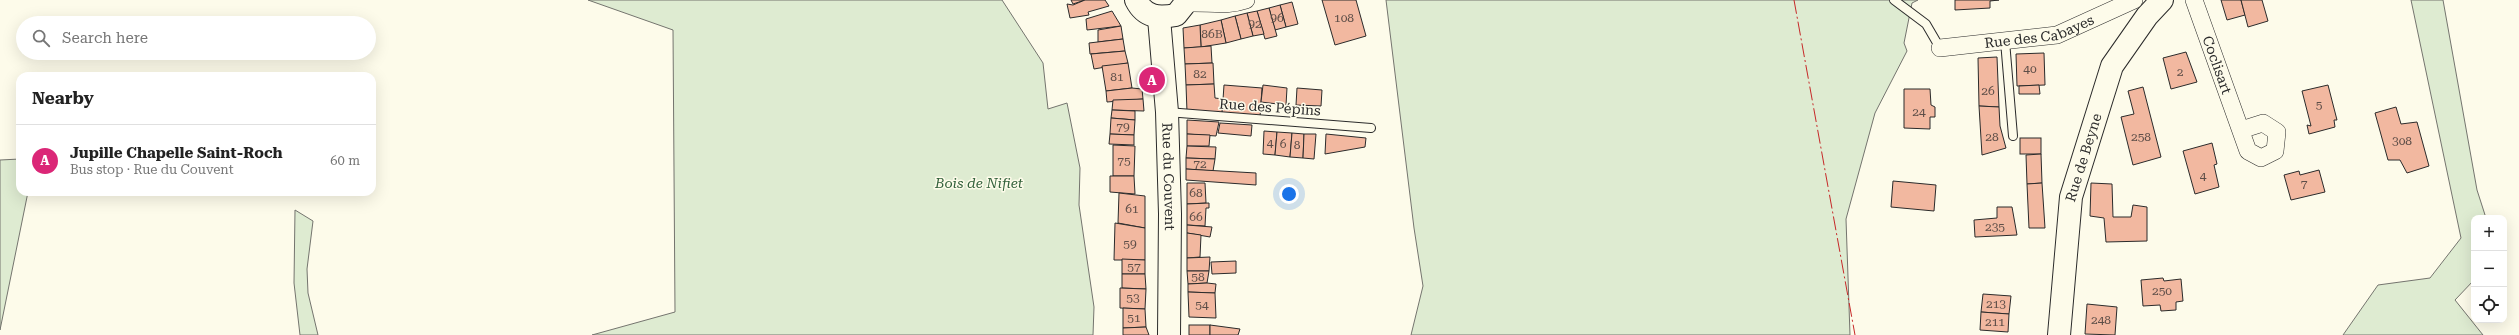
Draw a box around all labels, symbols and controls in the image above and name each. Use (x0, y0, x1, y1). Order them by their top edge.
house number: 96 (1270, 11, 1284, 25)
house number: 108 (1334, 11, 1354, 25)
street label: Rue des Cabayes (1984, 11, 2097, 51)
search box (16, 16, 376, 60)
house number: 92 (1248, 17, 1262, 31)
icon: search (30, 27, 52, 49)
house number: 86B (1201, 27, 1223, 41)
text: Search here (62, 29, 148, 47)
street label: Coclisart (2199, 34, 2235, 96)
house number: 40 (2023, 62, 2037, 76)
pin: A (1139, 65, 1165, 95)
house number: 2 (2177, 65, 2184, 79)
house number: 82 (1193, 67, 1207, 81)
house number: 81 (1110, 70, 1124, 84)
house number: 26 (1981, 84, 1995, 98)
text: Nearby (32, 88, 94, 108)
street label: Rue des Pépins (1219, 95, 1322, 119)
house number: 5 (2316, 98, 2323, 112)
house number: 24 (1912, 105, 1926, 119)
street label: Rue de Beyne (2062, 111, 2105, 204)
house number: 79 (1116, 120, 1130, 134)
street label: Rue du Couvent (1159, 122, 1178, 231)
house number: 28 (1985, 130, 1999, 144)
house number: 258 (2131, 130, 2151, 144)
house number: 308 (2392, 134, 2412, 148)
house number: 4 (1267, 136, 1274, 150)
house number: 6 (1280, 137, 1287, 151)
house number: 8 (1294, 138, 1301, 152)
text: Jupille Chapelle Saint-Roch (70, 144, 283, 162)
text: A (40, 153, 50, 168)
text: 60 m (330, 153, 360, 168)
house number: 75 (1117, 154, 1131, 168)
house number: 72 (1193, 157, 1207, 171)
text: Bus stop · Rue du Couvent (70, 162, 234, 177)
house number: 4 (2200, 169, 2207, 183)
park label: Bois de Nifiet (934, 175, 1024, 191)
house number: 7 (2301, 177, 2308, 191)
your location (1279, 184, 1299, 204)
house number: 68 (1189, 186, 1203, 200)
house number: 61 (1125, 202, 1139, 216)
house number: 66 (1189, 210, 1203, 224)
map controls (2471, 215, 2507, 323)
button: + (2471, 215, 2507, 251)
house number: 235 (1985, 220, 2005, 234)
house number: 59 (1123, 237, 1137, 251)
button: − (2471, 251, 2507, 287)
house number: 57 (1127, 260, 1141, 274)
house number: 58 (1191, 270, 1205, 284)
house number: 250 (2152, 284, 2172, 298)
button: locate (2471, 287, 2507, 323)
house number: 53 (1126, 291, 1140, 305)
house number: 213 (1986, 297, 2006, 311)
house number: 54 (1195, 298, 1209, 312)
house number: 51 (1127, 311, 1141, 325)
house number: 248 (2091, 313, 2111, 327)
house number: 211 (1985, 315, 2005, 329)

